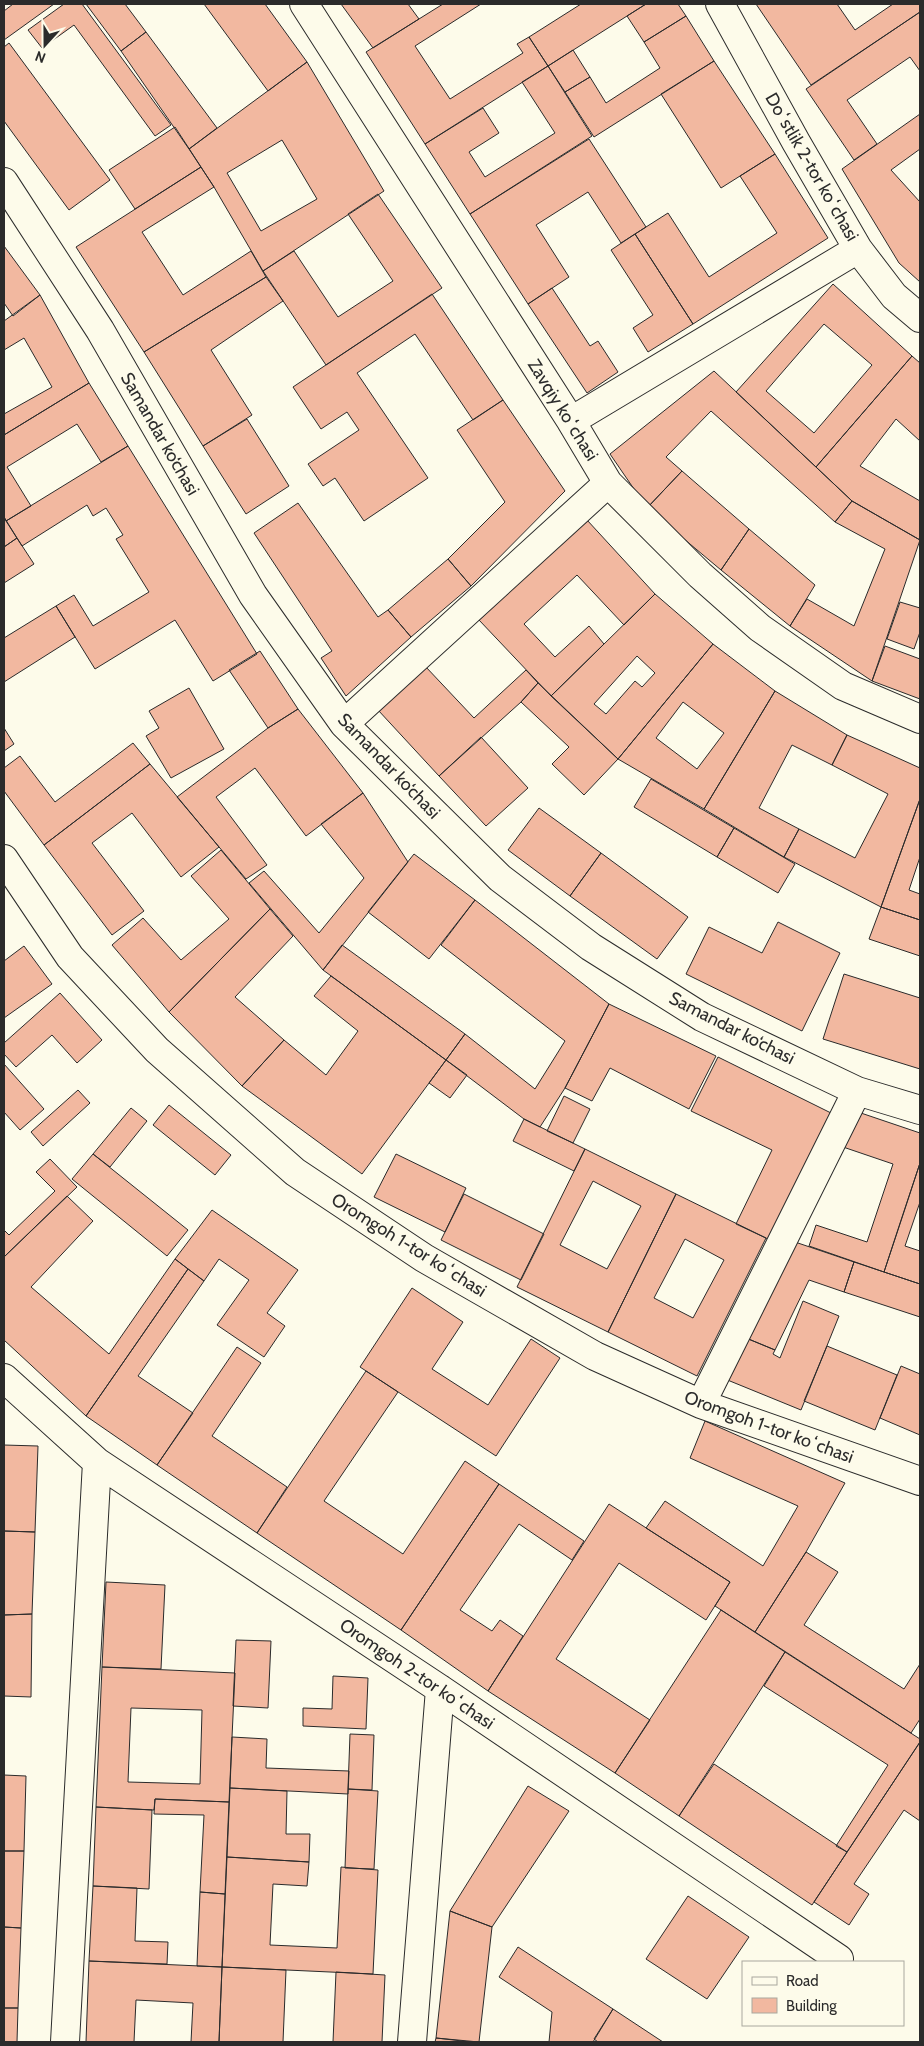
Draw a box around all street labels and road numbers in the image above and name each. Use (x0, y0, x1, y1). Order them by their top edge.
street label: Doʻstlik 2-tor koʻchasi (761, 89, 863, 245)
street label: Zavqiy koʻchasi (523, 355, 603, 465)
street label: Samandar ko‘chasi (116, 369, 204, 499)
street label: Samandar ko‘chasi (333, 709, 445, 823)
street label: Samandar ko‘chasi (665, 987, 799, 1069)
street label: Oromgoh 1-tor koʻchasi (327, 1188, 491, 1302)
street label: Oromgoh 1-tor koʻchasi (681, 1386, 857, 1468)
street label: Oromgoh 2-tor koʻchasi (335, 1614, 499, 1734)

